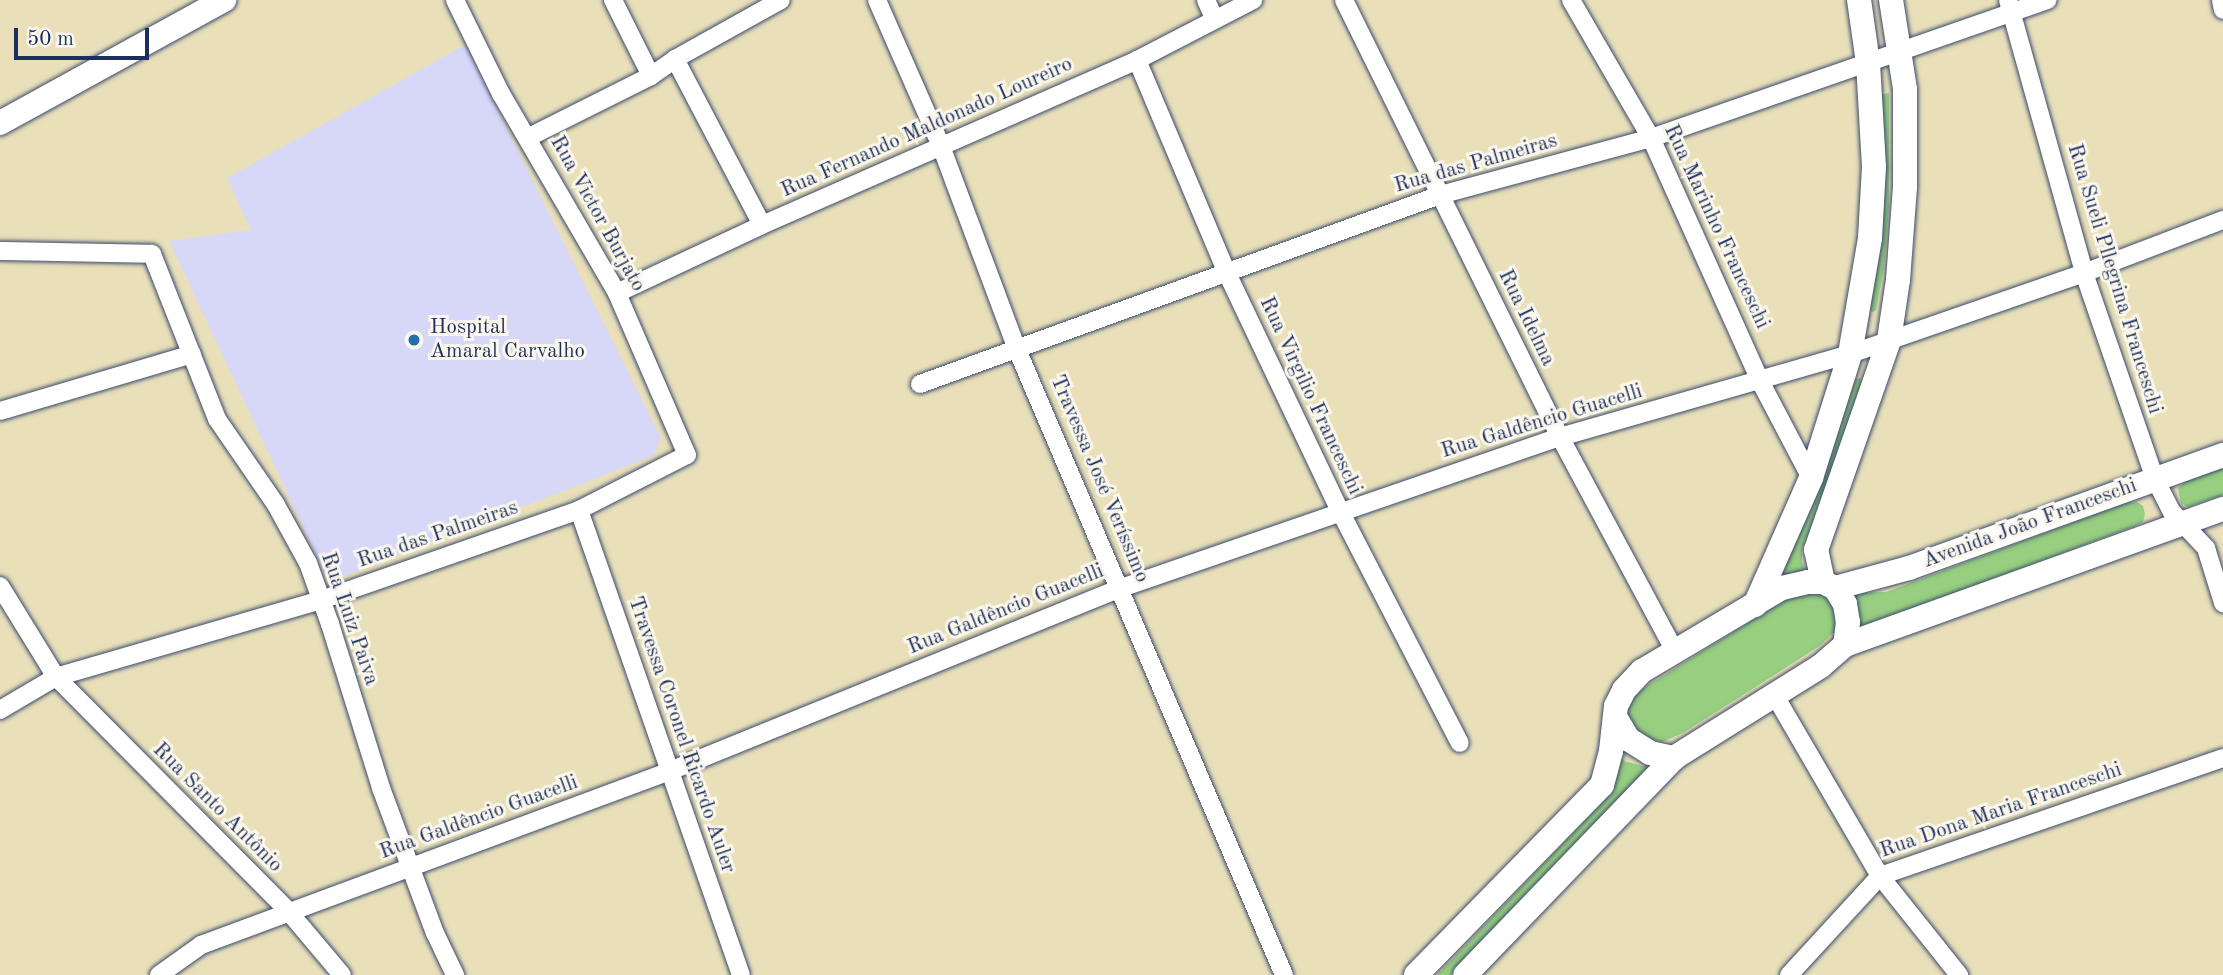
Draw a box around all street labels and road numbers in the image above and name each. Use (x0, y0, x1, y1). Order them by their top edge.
street label: Rua Fernando Maldonado Loureiro (777, 52, 1077, 204)
street label: Rua Marinho Franceschi (1658, 121, 1774, 333)
street label: Rua das Palmeiras (1392, 129, 1560, 199)
street label: Rua Victor Burjato (544, 132, 650, 296)
street label: Rua Sueli Pllegrina Franceschi (2061, 141, 2167, 417)
street label: Rua Idelma (1492, 266, 1560, 370)
street label: Rua Virgilio Franceschi (1253, 293, 1367, 499)
street label: Travessa José Veríssimo (1044, 371, 1154, 587)
street label: Rua Galdêncio Guacelli (1438, 379, 1646, 465)
street label: Avenida João Franceschi (1920, 474, 2140, 574)
street label: Rua das Palmeiras (354, 496, 522, 574)
street label: Rua Luiz Paiva (314, 549, 384, 689)
street label: Rua Galdêncio Guacelli (904, 559, 1108, 661)
street label: Travessa Coronel Ricardo Auler (622, 593, 740, 877)
street label: Rua Santo Antônio (147, 738, 287, 878)
street label: Rua Dona Maria Franceschi (1877, 758, 2125, 864)
street label: Rua Galdêncio Guacelli (376, 770, 582, 866)

